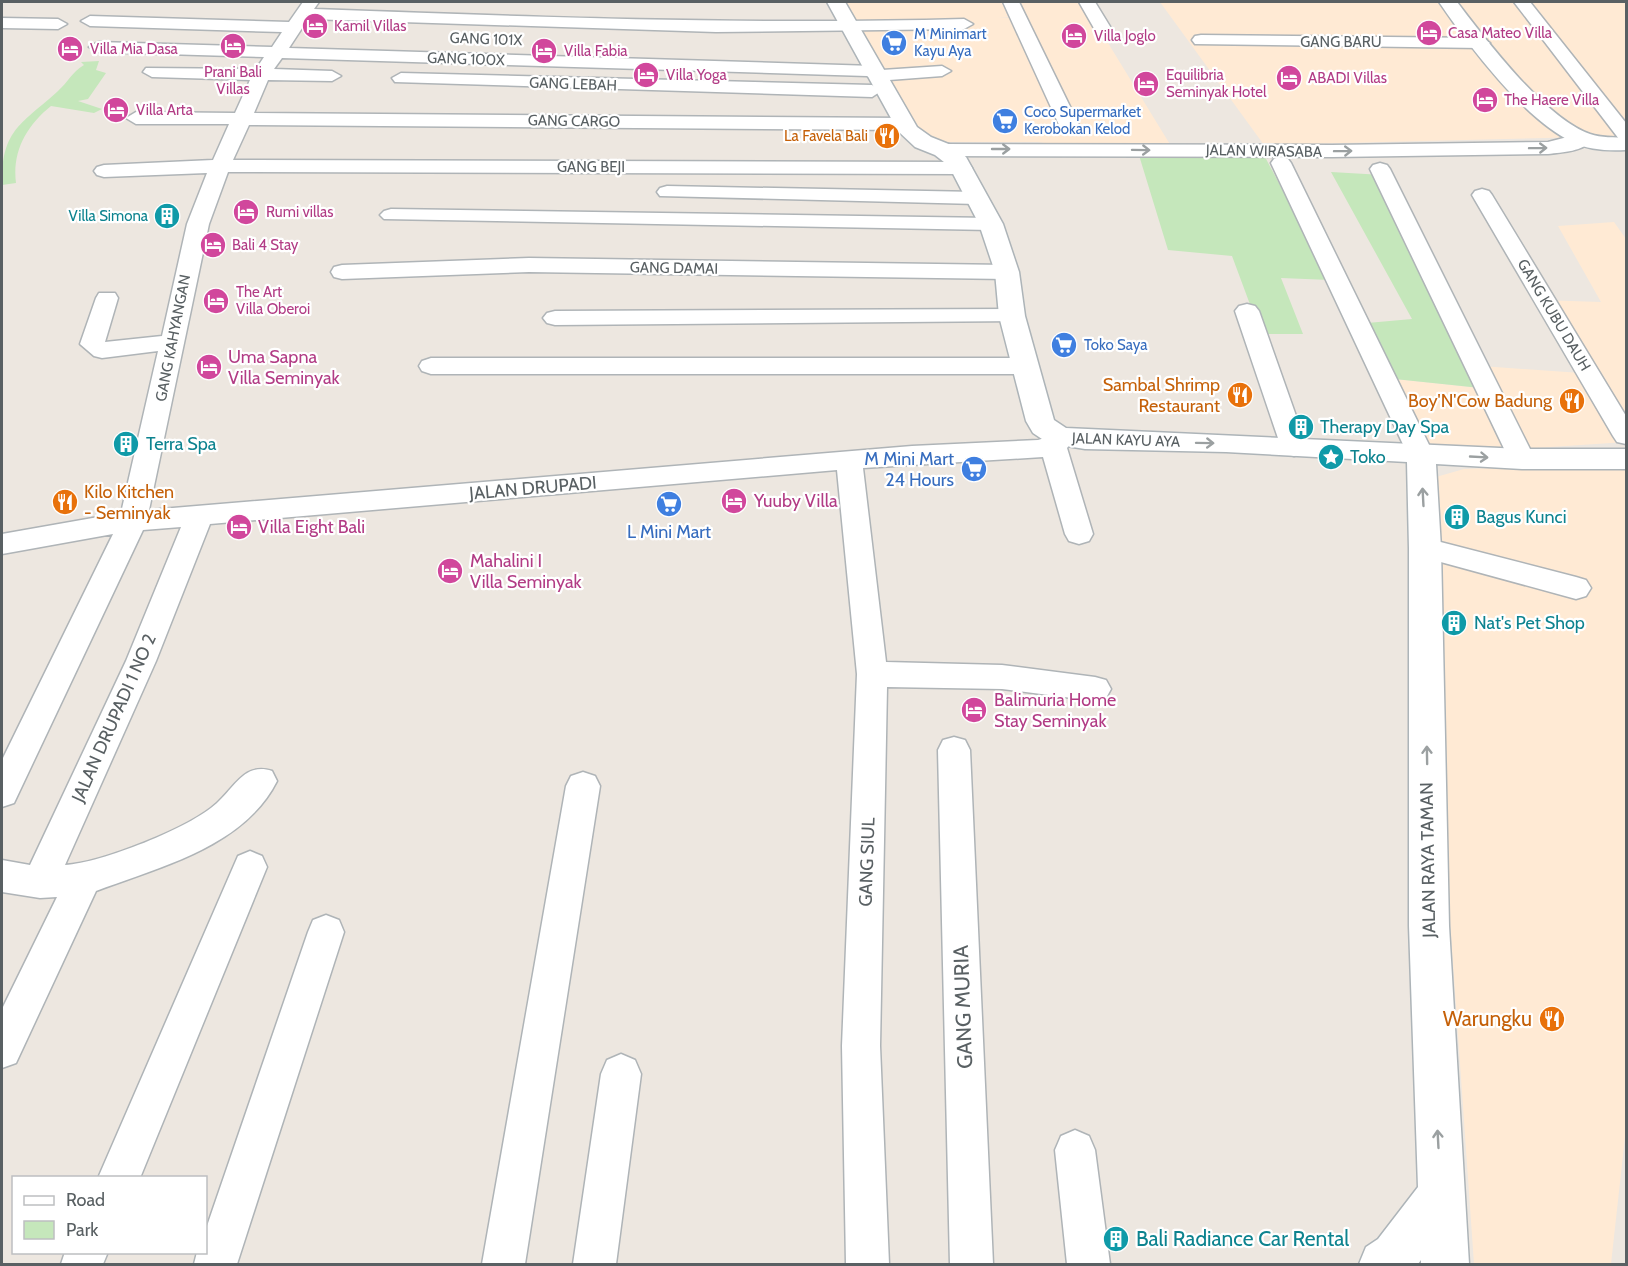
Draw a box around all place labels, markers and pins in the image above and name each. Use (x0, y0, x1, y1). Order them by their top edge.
hotel icon: Kamil Villas (300, 11, 330, 41)
place label: Kamil Villas (334, 17, 406, 35)
hotel icon: Casa Mateo Villa (1414, 18, 1444, 48)
hotel icon: Villa Joglo (1059, 21, 1089, 51)
place label: Casa Mateo Villa (1448, 24, 1553, 42)
place label: M Minimart Kayu Aya (914, 25, 986, 60)
place label: Villa Joglo (1094, 27, 1156, 45)
supermarket icon: M Minimart Kayu Aya (879, 28, 909, 58)
hotel icon: Prani Bali Villas (218, 31, 248, 61)
hotel icon: Villa Mia Dasa (55, 34, 85, 64)
hotel icon: Villa Fabia (529, 36, 559, 66)
place label: Villa Mia Dasa (90, 40, 179, 58)
place label: Villa Fabia (564, 42, 628, 60)
hotel icon: Villa Yoga (631, 60, 661, 90)
place label: Prani Bali Villas (204, 63, 262, 98)
hotel icon: ABADI Villas (1274, 63, 1304, 93)
place label: Villa Yoga (666, 66, 728, 84)
place label: Equilibria Seminyak Hotel (1166, 66, 1267, 101)
hotel icon: Equilibria Seminyak Hotel (1131, 69, 1161, 99)
place label: ABADI Villas (1308, 69, 1387, 87)
hotel icon: The Haere Villa (1470, 85, 1500, 115)
place label: The Haere Villa (1504, 91, 1600, 109)
hotel icon: Villa Arta (101, 95, 131, 125)
place label: Villa Arta (136, 101, 194, 119)
place label: Coco Supermarket Kerobokan Kelod (1024, 103, 1141, 138)
supermarket icon: Coco Supermarket Kerobokan Kelod (990, 106, 1020, 136)
restaurant icon: La Favela Bali (872, 121, 902, 151)
place label: La Favela Bali (784, 127, 868, 145)
hotel icon: Rumi villas (231, 197, 261, 227)
building icon: Villa Simona (152, 201, 182, 231)
place label: Rumi villas (266, 203, 334, 221)
place label: Villa Simona (69, 207, 149, 225)
hotel icon: Bali 4 Stay (198, 230, 228, 260)
place label: Bali 4 Stay (232, 236, 299, 254)
place label: The Art Villa Oberoi (236, 283, 310, 318)
hotel icon: The Art Villa Oberoi (201, 286, 231, 316)
supermarket icon: Toko Saya (1049, 330, 1079, 360)
place label: Toko Saya (1084, 336, 1148, 354)
place label: Uma Sapna Villa Seminyak (228, 346, 341, 389)
hotel icon: Uma Sapna Villa Seminyak (194, 352, 224, 382)
place label: Sambal Shrimp Restaurant (1103, 374, 1220, 417)
restaurant icon: Sambal Shrimp Restaurant (1225, 380, 1255, 410)
restaurant icon: Boy'N'Cow Badung (1557, 386, 1587, 416)
place label: Boy'N'Cow Badung (1408, 390, 1553, 412)
building icon: Therapy Day Spa (1286, 412, 1316, 442)
place label: Therapy Day Spa (1320, 416, 1449, 438)
building icon: Terra Spa (111, 429, 141, 459)
place label: Terra Spa (146, 433, 217, 455)
place icon: Toko (1316, 442, 1346, 472)
place label: Toko (1350, 446, 1386, 468)
place label: M Mini Mart 24 Hours (864, 448, 954, 491)
supermarket icon: M Mini Mart 24 Hours (959, 454, 989, 484)
place label: Kilo Kitchen - Seminyak (84, 481, 174, 524)
hotel icon: Yuuby Villa (719, 486, 749, 516)
restaurant icon: Kilo Kitchen - Seminyak (50, 487, 80, 517)
supermarket icon: L Mini Mart (654, 489, 684, 519)
place label: Yuuby Villa (753, 490, 838, 512)
building icon: Bagus Kunci (1442, 502, 1472, 532)
place label: Bagus Kunci (1476, 506, 1567, 528)
hotel icon: Villa Eight Bali (224, 512, 254, 542)
place label: Villa Eight Bali (258, 516, 365, 538)
place label: L Mini Mart (627, 521, 711, 543)
place label: Mahalini I Villa Seminyak (470, 550, 583, 593)
hotel icon: Mahalini I Villa Seminyak (435, 556, 465, 586)
building icon: Nat's Pet Shop (1439, 608, 1469, 638)
place label: Nat's Pet Shop (1474, 612, 1585, 634)
place label: Balimuria Home Stay Seminyak (994, 689, 1116, 732)
hotel icon: Balimuria Home Stay Seminyak (959, 695, 989, 725)
restaurant icon: Warungku (1537, 1004, 1567, 1034)
place label: Warungku (1443, 1006, 1532, 1031)
building icon: Bali Radiance Car Rental (1101, 1224, 1131, 1254)
place label: Bali Radiance Car Rental (1136, 1226, 1349, 1251)

